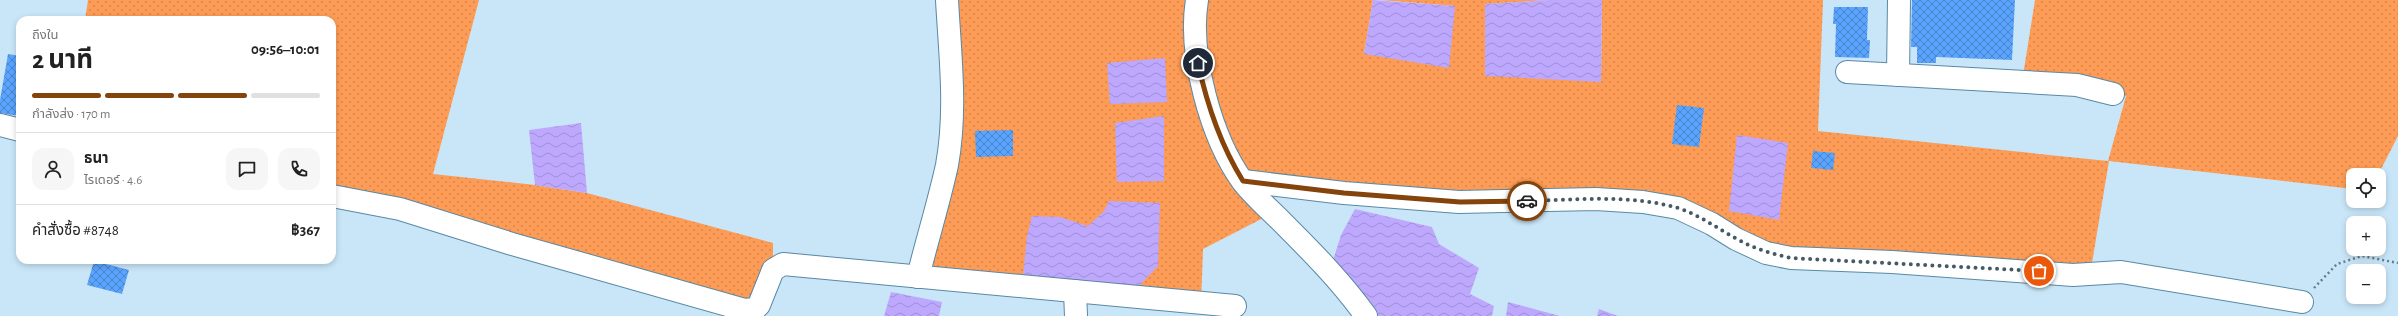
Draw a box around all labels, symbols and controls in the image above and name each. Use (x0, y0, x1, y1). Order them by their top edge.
text: ถึงใน (32, 29, 58, 42)
text: 09:56–10:01 (251, 42, 320, 57)
pin (1181, 46, 1215, 80)
text: 2 นาที (32, 47, 93, 73)
icon: home (1187, 52, 1209, 74)
text: กำลังส่ง · 170 m (32, 108, 110, 121)
button: person (32, 148, 74, 190)
button: chat (226, 148, 268, 190)
button: phone (278, 148, 320, 190)
text: ธนา (84, 151, 109, 166)
map controls (2346, 168, 2386, 304)
button: locate (2346, 168, 2386, 208)
text: ไรเดอร์ · 4.6 (84, 174, 142, 187)
courier (1507, 181, 1547, 221)
icon: car (1516, 190, 1538, 212)
button: + (2346, 216, 2386, 256)
text: คำสั่งซื้อ #8748 (32, 223, 119, 238)
text: ฿367 (291, 223, 320, 238)
pin (2022, 254, 2056, 288)
icon: bag (2028, 260, 2050, 282)
button: − (2346, 264, 2386, 304)

